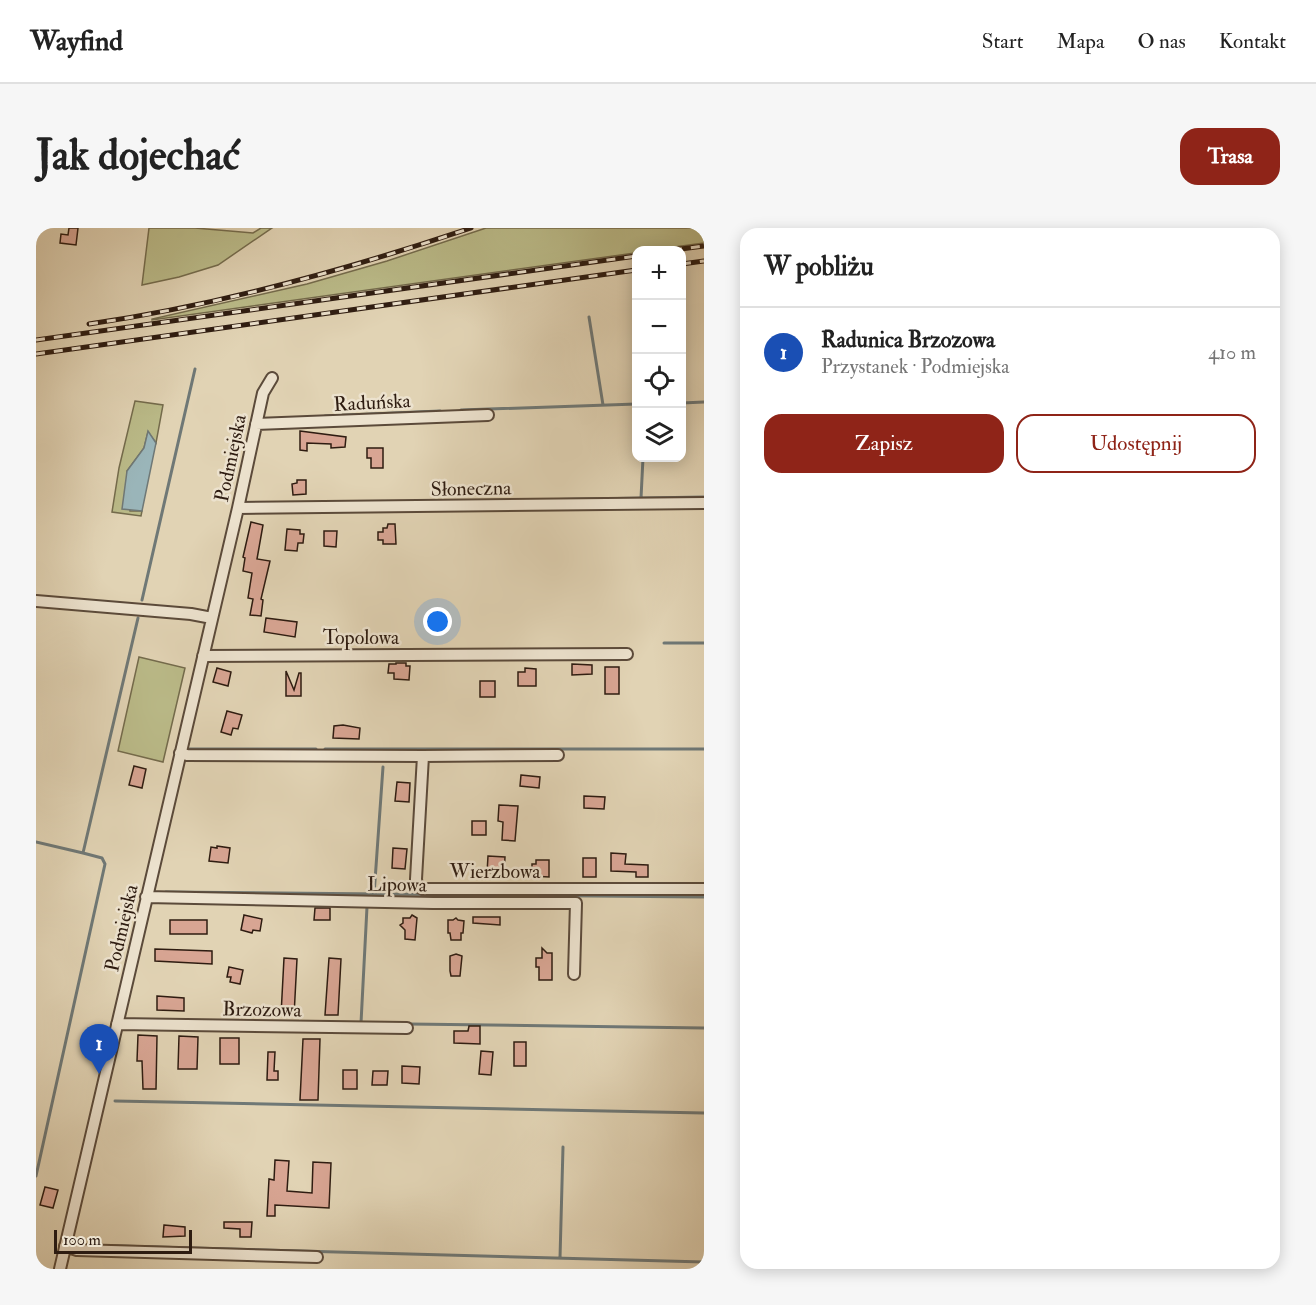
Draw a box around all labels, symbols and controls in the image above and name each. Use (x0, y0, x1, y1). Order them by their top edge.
text: Wayfind (30, 24, 123, 59)
text: Start (982, 28, 1024, 55)
text: Mapa (1057, 28, 1105, 55)
text: O nas (1138, 28, 1186, 55)
text: Kontakt (1219, 28, 1286, 55)
button: Trasa (1180, 128, 1280, 185)
text: Jak dojechać (36, 130, 240, 182)
map controls (632, 246, 686, 462)
button: + (632, 246, 686, 300)
text: W pobliżu (764, 251, 874, 283)
button: − (632, 300, 686, 354)
text: Radunica Brzozowa (821, 326, 995, 354)
text: 1 (780, 340, 787, 365)
text: 410 m (1208, 340, 1256, 365)
button: locate (632, 354, 686, 408)
text: Przystanek · Podmiejska (821, 354, 1009, 379)
street label: Raduńska (333, 388, 412, 417)
button: layers (632, 408, 686, 462)
street label: Podmiejska (209, 411, 252, 504)
button: Zapisz (764, 414, 1004, 473)
button: Udostępnij (1016, 414, 1256, 473)
street label: Słoneczna (430, 475, 512, 502)
your location (423, 607, 452, 636)
street label: Topolowa (323, 625, 400, 651)
street label: Wierzbowa (449, 859, 541, 884)
street label: Lipowa (367, 871, 428, 899)
street label: Podmiejska (99, 881, 144, 974)
street label: Brzozowa (222, 996, 303, 1023)
pin: 1 (80, 1024, 118, 1074)
scale bar (54, 1227, 192, 1254)
text: 100 m (63, 1230, 101, 1250)

